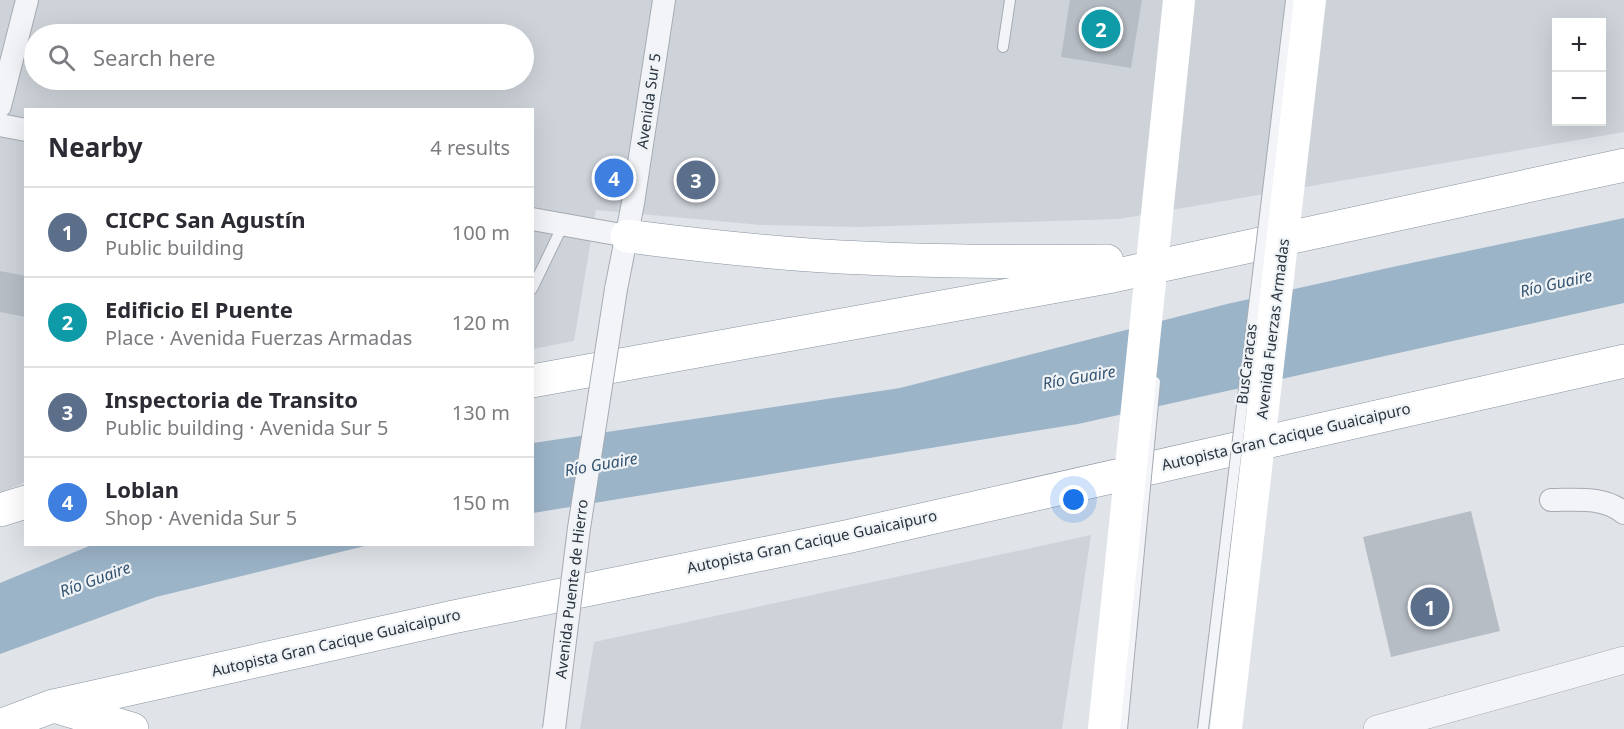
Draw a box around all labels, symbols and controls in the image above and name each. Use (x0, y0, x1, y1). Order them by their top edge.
pin: 2 (1082, 6, 1120, 51)
map controls (1552, 18, 1606, 126)
button: + (1552, 18, 1606, 72)
search box (24, 24, 534, 90)
icon: search (45, 41, 78, 74)
text: Search here (93, 42, 215, 72)
street label: Avenida Sur 5 (631, 52, 665, 150)
button: − (1552, 72, 1606, 126)
text: Nearby (48, 129, 143, 165)
text: 4 results (430, 134, 510, 161)
pin: 4 (594, 156, 634, 201)
pin: 3 (676, 158, 716, 202)
text: CICPC San Agustín (105, 204, 306, 234)
text: 1 (62, 219, 73, 246)
text: 100 m (452, 219, 510, 246)
text: Public building (105, 234, 244, 261)
street label: Avenida Fuerzas Armadas (1251, 238, 1293, 420)
water label: Río Guaire (1518, 264, 1594, 302)
text: Edificio El Puente (105, 294, 293, 324)
text: 2 (62, 309, 73, 336)
text: 120 m (452, 309, 510, 336)
street label: BusCaracas (1231, 322, 1261, 405)
text: Place · Avenida Fuerzas Armadas (105, 324, 412, 351)
water label: Río Guaire (1041, 360, 1117, 394)
text: Inspectoria de Transito (105, 384, 358, 414)
street label: Autopista Gran Cacique Guaicaipuro (1159, 398, 1412, 474)
text: 3 (62, 399, 73, 426)
text: 130 m (452, 399, 510, 426)
text: Public building · Avenida Sur 5 (105, 414, 388, 441)
water label: Río Guaire (563, 447, 639, 481)
text: Loblan (105, 474, 179, 504)
your location (1059, 485, 1088, 514)
text: 4 (62, 489, 73, 516)
text: 150 m (452, 489, 510, 516)
street label: Avenida Puente de Hierro (550, 498, 592, 680)
text: Shop · Avenida Sur 5 (105, 504, 297, 531)
street label: Autopista Gran Cacique Guaicaipuro (685, 505, 939, 577)
water label: Río Guaire (57, 556, 133, 602)
pin: 1 (1410, 584, 1450, 630)
street label: Autopista Gran Cacique Guaicaipuro (209, 604, 462, 680)

